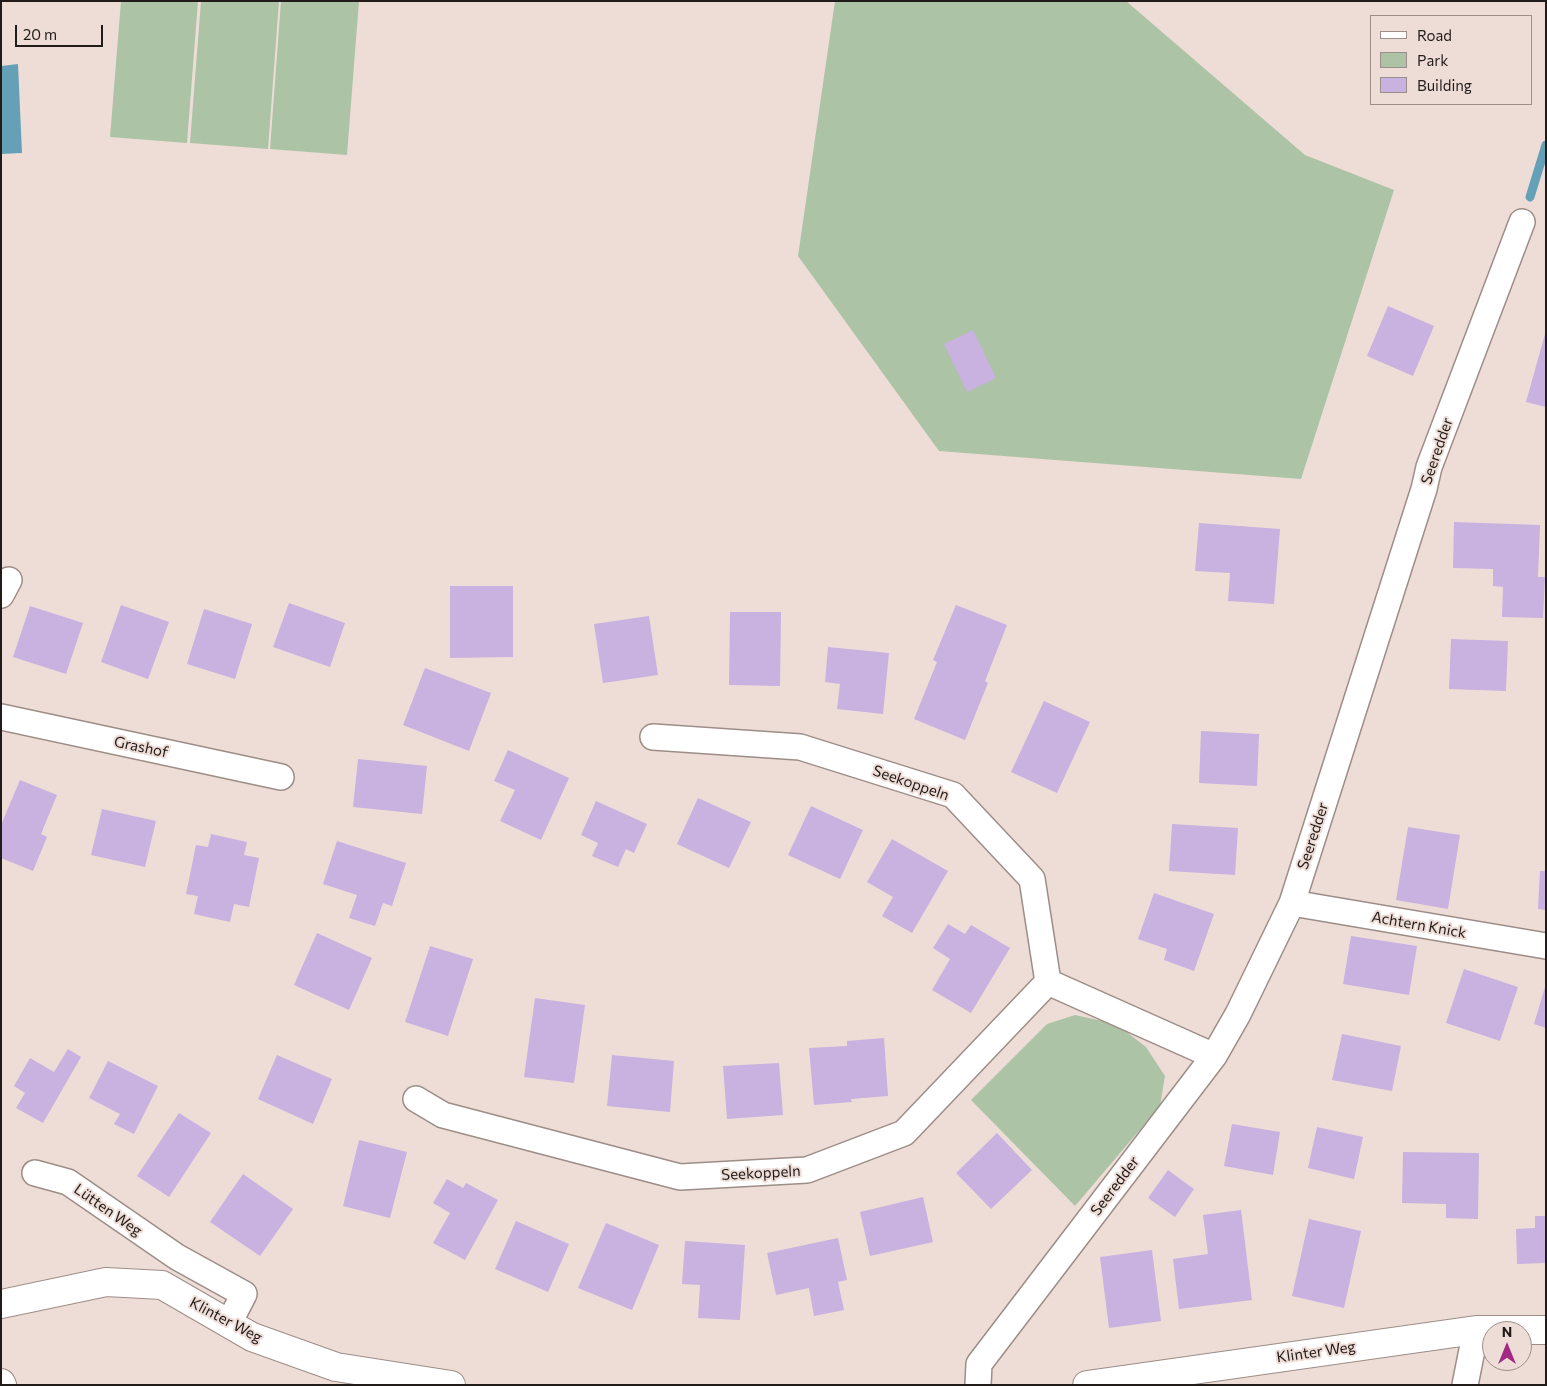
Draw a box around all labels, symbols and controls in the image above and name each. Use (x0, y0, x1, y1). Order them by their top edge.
scale bar (18, 15, 105, 47)
legend (1370, 15, 1532, 105)
text: 20 m (23, 25, 57, 43)
text: Road (1417, 26, 1452, 44)
text: Park (1417, 51, 1448, 69)
text: Building (1417, 76, 1472, 94)
street label: Seeredder (1417, 415, 1457, 487)
street label: Grashof (112, 732, 170, 762)
street label: Seekoppeln (871, 762, 951, 804)
street label: Seeredder (1294, 800, 1332, 872)
street label: Achtern Knick (1370, 908, 1468, 942)
street label: Seeredder (1087, 1153, 1143, 1219)
street label: Seekoppeln (721, 1162, 801, 1184)
street label: Lütten Weg (71, 1180, 145, 1240)
street label: Klinter Weg (187, 1293, 265, 1347)
north arrow (1482, 1321, 1532, 1371)
text: N (1502, 1323, 1512, 1340)
street label: Klinter Weg (1275, 1338, 1357, 1366)

